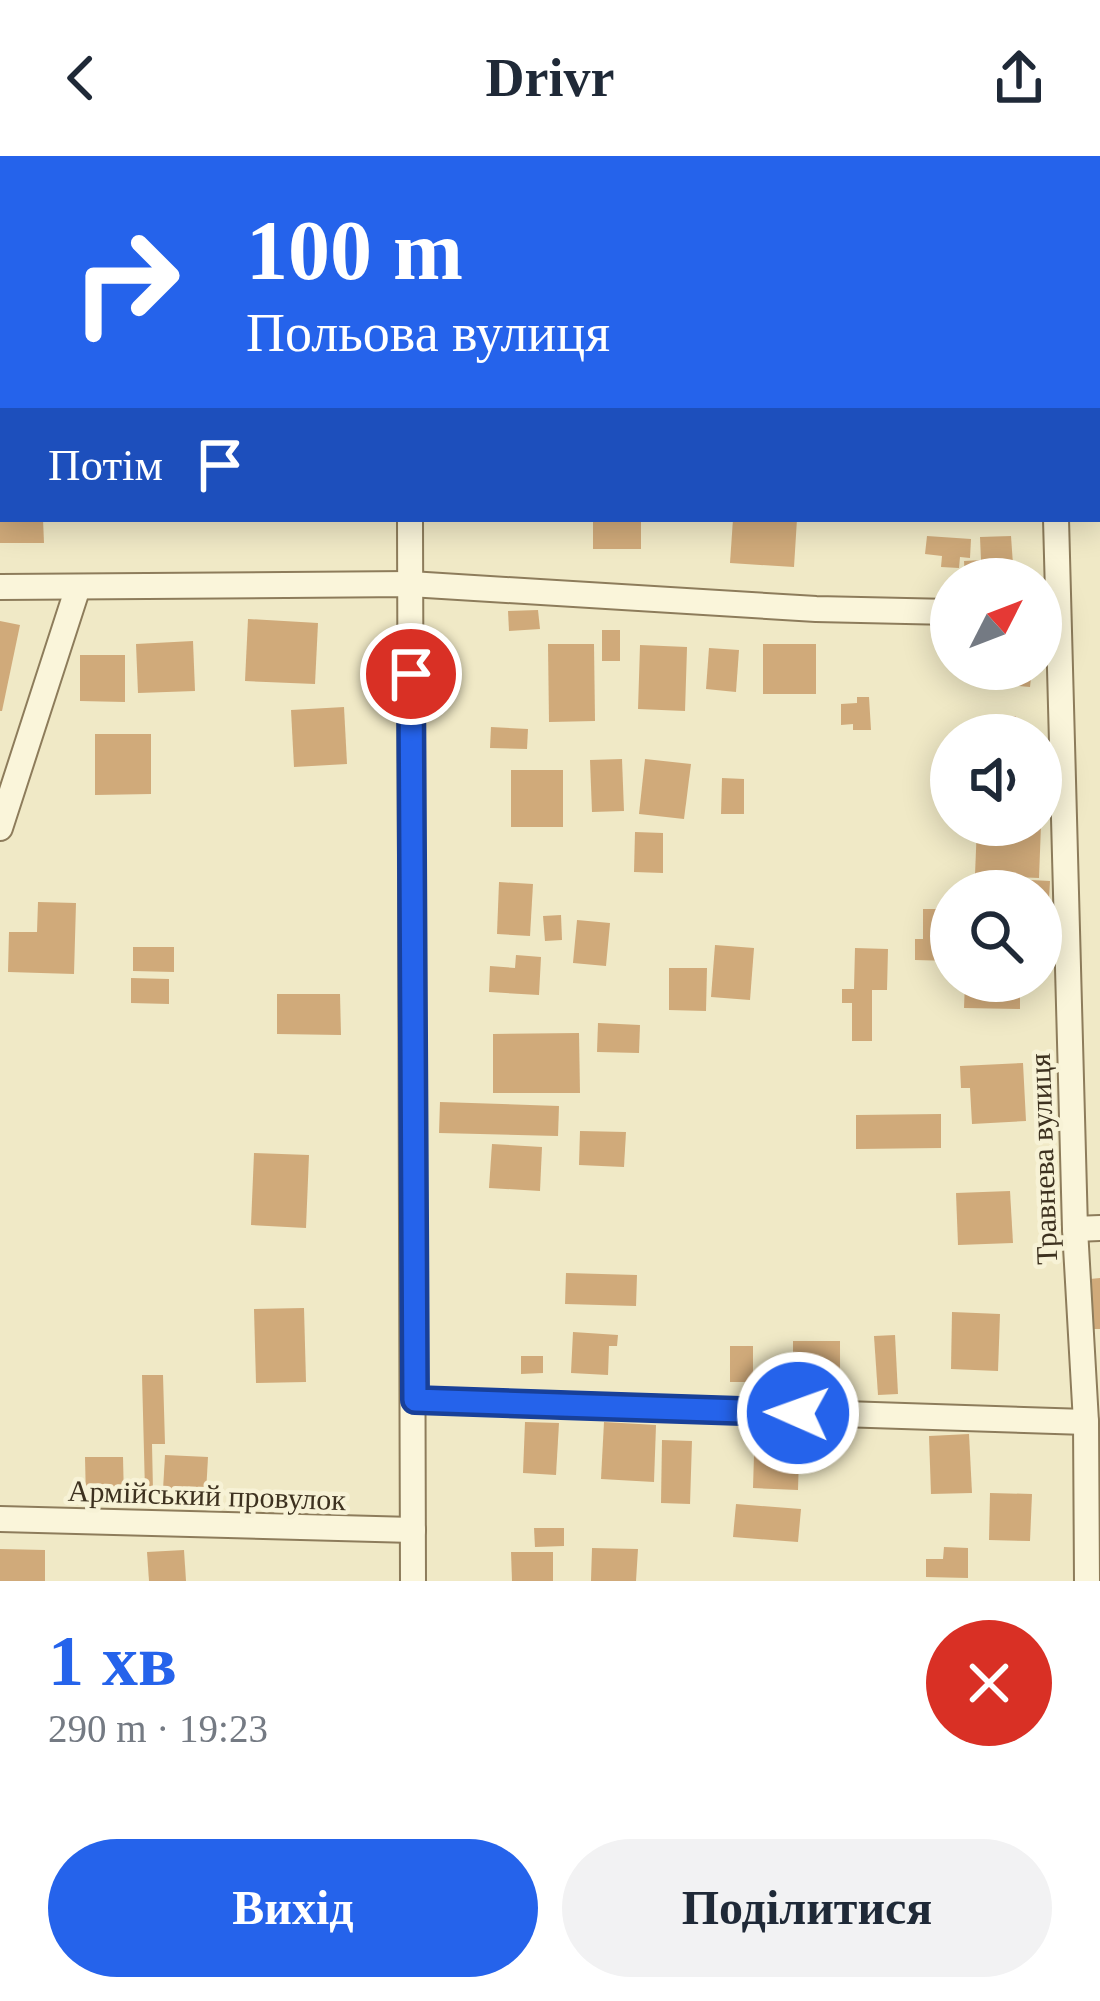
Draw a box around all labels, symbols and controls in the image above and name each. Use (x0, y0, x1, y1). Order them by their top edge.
icon: back (48, 45, 114, 111)
icon: share (986, 45, 1052, 111)
text: Drivr (486, 48, 614, 108)
icon: right (48, 204, 204, 360)
text: 100 m (246, 204, 463, 297)
text: Польова вулиця (246, 303, 610, 363)
icon: arrive (187, 432, 253, 498)
text: Потім (48, 440, 163, 490)
north arrow (930, 558, 1062, 690)
map controls (930, 558, 1062, 1002)
pin (360, 623, 462, 725)
icon: arrive (378, 641, 444, 707)
button: sound (930, 714, 1062, 846)
button: search (930, 870, 1062, 1002)
street label: Травнева вулиця (1023, 1053, 1063, 1265)
position arrow (735, 1350, 861, 1476)
street label: Армійський провулок (67, 1474, 347, 1516)
button: close (926, 1620, 1052, 1746)
text: 1 хв (48, 1621, 177, 1701)
text: 290 m · 19:23 (48, 1707, 268, 1750)
button: Вихід (48, 1839, 538, 1977)
button: Поділитися (562, 1839, 1052, 1977)

